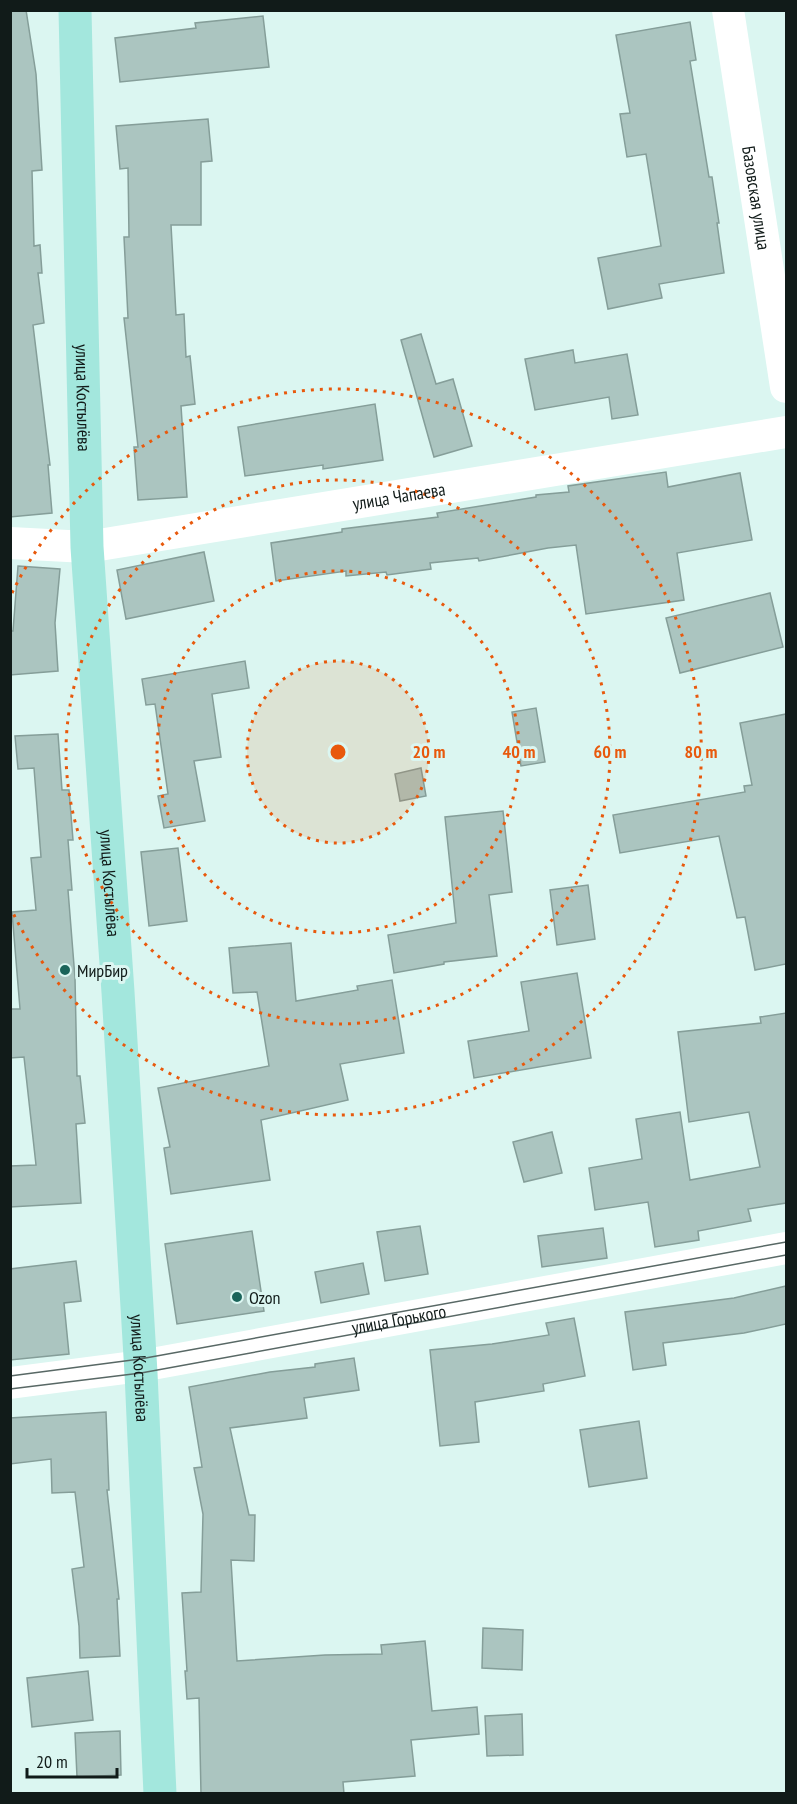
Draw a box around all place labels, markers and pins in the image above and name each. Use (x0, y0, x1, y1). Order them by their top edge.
centre of rings (328, 742, 348, 762)
place label: МирБир (77, 959, 128, 982)
marker: МирБир (58, 963, 72, 977)
place label: Ozon (249, 1286, 281, 1309)
marker: Ozon (230, 1290, 244, 1304)

